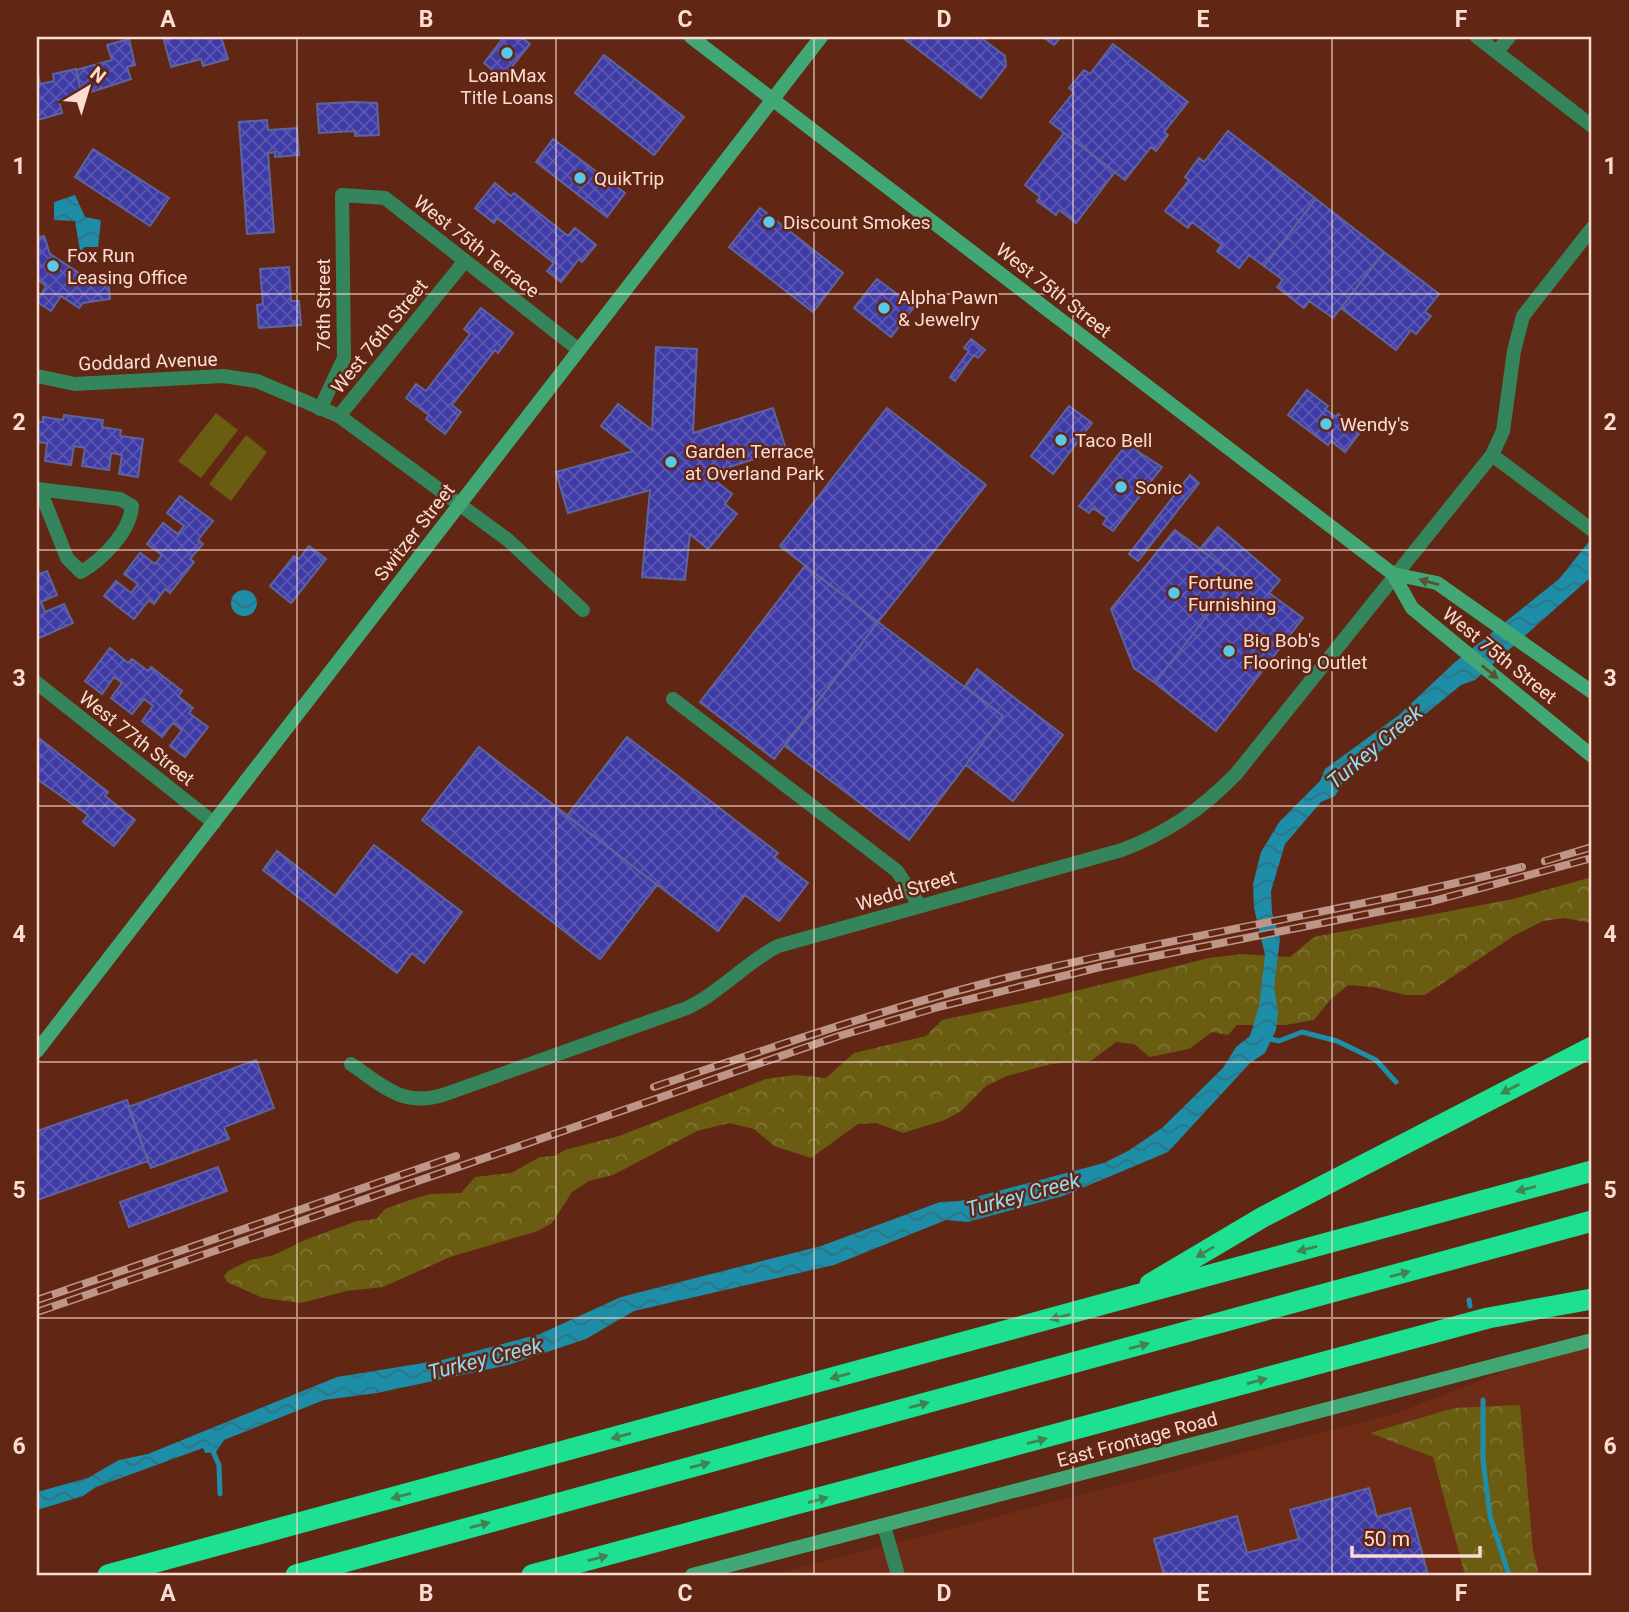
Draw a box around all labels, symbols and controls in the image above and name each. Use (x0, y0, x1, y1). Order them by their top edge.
text: A (160, 6, 176, 33)
text: B (419, 6, 433, 33)
text: C (677, 6, 693, 33)
text: D (937, 6, 951, 33)
text: E (1197, 6, 1210, 33)
text: F (1455, 6, 1468, 33)
marker: LoanMax Title Loans (499, 45, 515, 61)
north arrow (52, 52, 122, 122)
text: N (86, 62, 111, 88)
place label: LoanMax Title Loans (460, 64, 554, 109)
text: 1 (12, 153, 26, 180)
text: 1 (1603, 153, 1617, 180)
place label: QuikTrip (594, 167, 664, 190)
marker: QuikTrip (572, 170, 588, 186)
street label: West 75th Terrace (409, 190, 544, 303)
place label: Discount Smokes (783, 211, 931, 234)
marker: Discount Smokes (761, 214, 777, 230)
street label: West 75th Street (991, 238, 1116, 343)
place label: Fox Run Leasing Office (67, 244, 187, 289)
marker: Fox Run Leasing Office (45, 258, 61, 274)
street label: 76th Street (312, 259, 335, 351)
street label: West 76th Street (326, 275, 432, 398)
place label: Alpha Pawn & Jewelry (898, 286, 998, 331)
marker: Alpha Pawn & Jewelry (876, 300, 892, 316)
street label: Goddard Avenue (78, 348, 218, 375)
text: 2 (12, 409, 26, 436)
text: 2 (1603, 409, 1617, 436)
place label: Wendy's (1340, 413, 1409, 436)
marker: Wendy's (1318, 416, 1334, 432)
place label: Taco Bell (1075, 429, 1152, 452)
marker: Taco Bell (1053, 432, 1069, 448)
place label: Garden Terrace at Overland Park (685, 440, 824, 485)
marker: Garden Terrace at Overland Park (663, 454, 679, 470)
place label: Sonic (1135, 476, 1182, 499)
street label: Switzer Street (369, 479, 459, 585)
marker: Sonic (1113, 479, 1129, 495)
place label: Fortune Furnishing (1188, 571, 1276, 616)
one-way arrow (1418, 576, 1440, 587)
marker: Fortune Furnishing (1166, 585, 1182, 601)
street label: West 75th Street (1438, 602, 1561, 708)
place label: Big Bob's Flooring Outlet (1243, 629, 1367, 674)
marker: Big Bob's Flooring Outlet (1221, 643, 1237, 659)
one-way arrow (1482, 664, 1499, 679)
text: 3 (12, 665, 26, 692)
text: 3 (1603, 665, 1617, 692)
street label: West 77th Street (74, 686, 199, 791)
water label: Turkey Creek (1323, 700, 1428, 794)
street label: Wedd Street (854, 865, 959, 916)
text: 4 (12, 921, 26, 948)
text: 4 (1603, 921, 1617, 948)
one-way arrow (1500, 1084, 1520, 1095)
water label: Turkey Creek (963, 1168, 1083, 1222)
text: 5 (12, 1177, 26, 1204)
text: 5 (1603, 1177, 1617, 1204)
one-way arrow (1515, 1184, 1537, 1195)
one-way arrow (1296, 1244, 1318, 1255)
one-way arrow (1195, 1245, 1214, 1258)
one-way arrow (1389, 1268, 1411, 1279)
one-way arrow (1049, 1312, 1070, 1322)
water label: Turkey Creek (425, 1333, 545, 1385)
one-way arrow (1128, 1340, 1149, 1350)
one-way arrow (829, 1372, 850, 1382)
one-way arrow (1246, 1375, 1268, 1386)
one-way arrow (909, 1400, 930, 1410)
street label: East Frontage Road (1054, 1407, 1220, 1472)
one-way arrow (609, 1431, 631, 1442)
text: 6 (12, 1433, 26, 1460)
text: 6 (1603, 1433, 1617, 1460)
one-way arrow (1027, 1435, 1048, 1445)
one-way arrow (689, 1459, 711, 1470)
one-way arrow (390, 1491, 411, 1501)
one-way arrow (807, 1494, 829, 1505)
scale bar (1352, 1514, 1480, 1558)
one-way arrow (469, 1519, 491, 1530)
text: 50 m (1363, 1527, 1410, 1551)
one-way arrow (587, 1552, 609, 1563)
text: A (160, 1580, 176, 1607)
text: B (419, 1580, 433, 1607)
text: C (677, 1580, 693, 1607)
text: D (937, 1580, 951, 1607)
text: E (1197, 1580, 1210, 1607)
text: F (1455, 1580, 1468, 1607)

